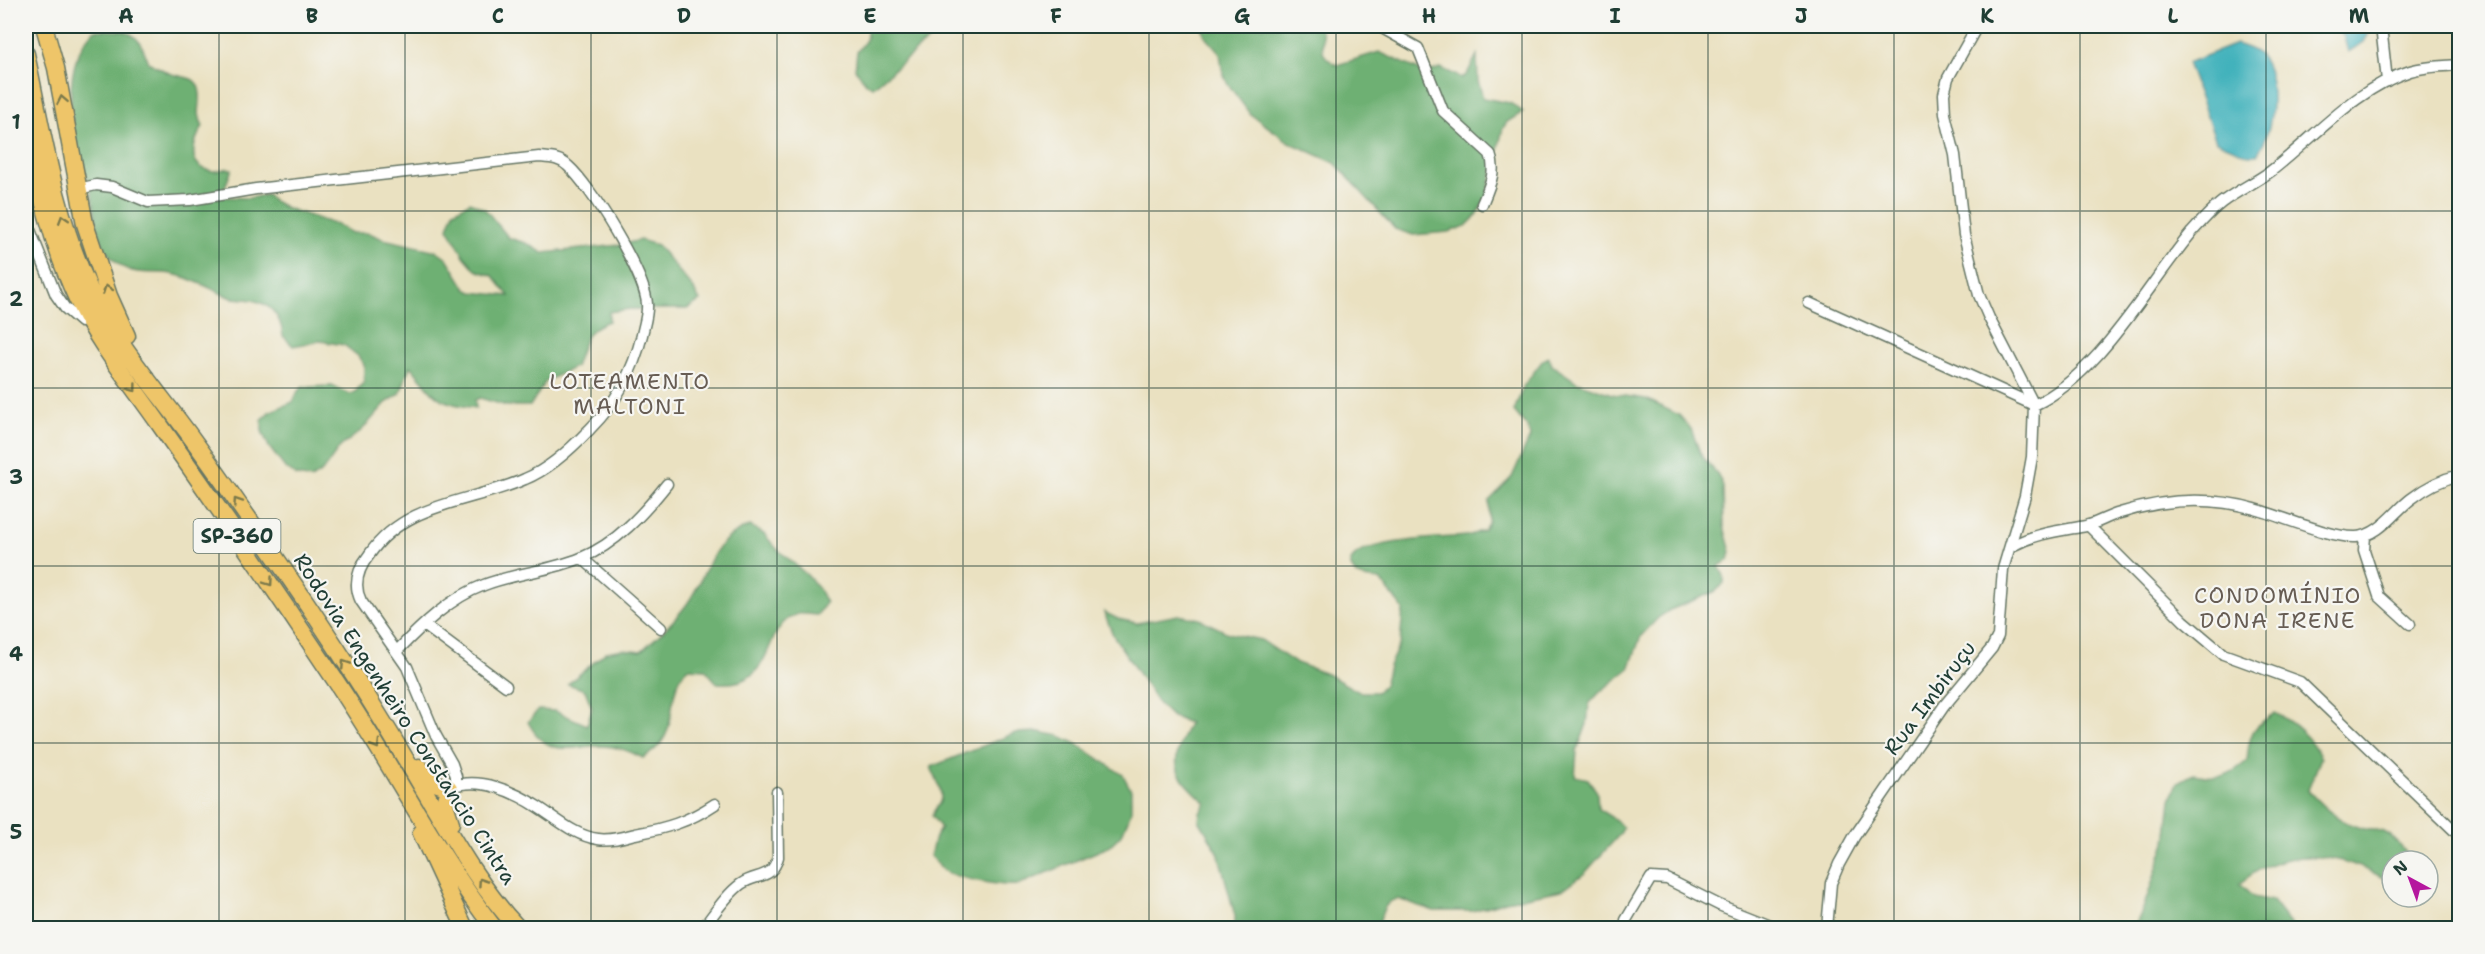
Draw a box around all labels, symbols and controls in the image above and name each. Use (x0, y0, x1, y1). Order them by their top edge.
text: A (118, 3, 134, 29)
text: B (306, 3, 318, 29)
text: C (492, 3, 504, 29)
text: D (677, 3, 691, 29)
text: E (863, 3, 877, 29)
text: F (1050, 3, 1062, 29)
text: G (1234, 3, 1250, 29)
text: H (1422, 3, 1436, 29)
text: I (1609, 3, 1621, 29)
text: J (1795, 3, 1808, 29)
text: K (1980, 3, 1994, 29)
text: L (2168, 3, 2179, 29)
text: M (2349, 3, 2370, 29)
one-way arrow (56, 95, 69, 105)
text: 1 (11, 109, 21, 135)
one-way arrow (58, 214, 70, 225)
one-way arrow (102, 284, 114, 295)
text: 2 (9, 286, 23, 312)
district label: LOTEAMENTO MALTONI (549, 367, 711, 421)
one-way arrow (126, 381, 137, 392)
text: 3 (9, 464, 23, 490)
one-way arrow (233, 497, 244, 508)
road number: SP-360 (194, 519, 280, 553)
street label: Rodovia Engenheiro Constancio Cintra (287, 548, 523, 890)
one-way arrow (262, 575, 273, 586)
district label: CONDOMÍNIO DONA IRENE (2194, 581, 2362, 635)
street label: Rua Imbiruçu (1878, 635, 1982, 761)
text: 4 (9, 641, 23, 667)
one-way arrow (342, 659, 353, 670)
one-way arrow (369, 739, 381, 749)
text: 5 (10, 819, 22, 845)
north arrow (2380, 849, 2440, 909)
text: N (2389, 856, 2412, 880)
one-way arrow (478, 878, 489, 889)

